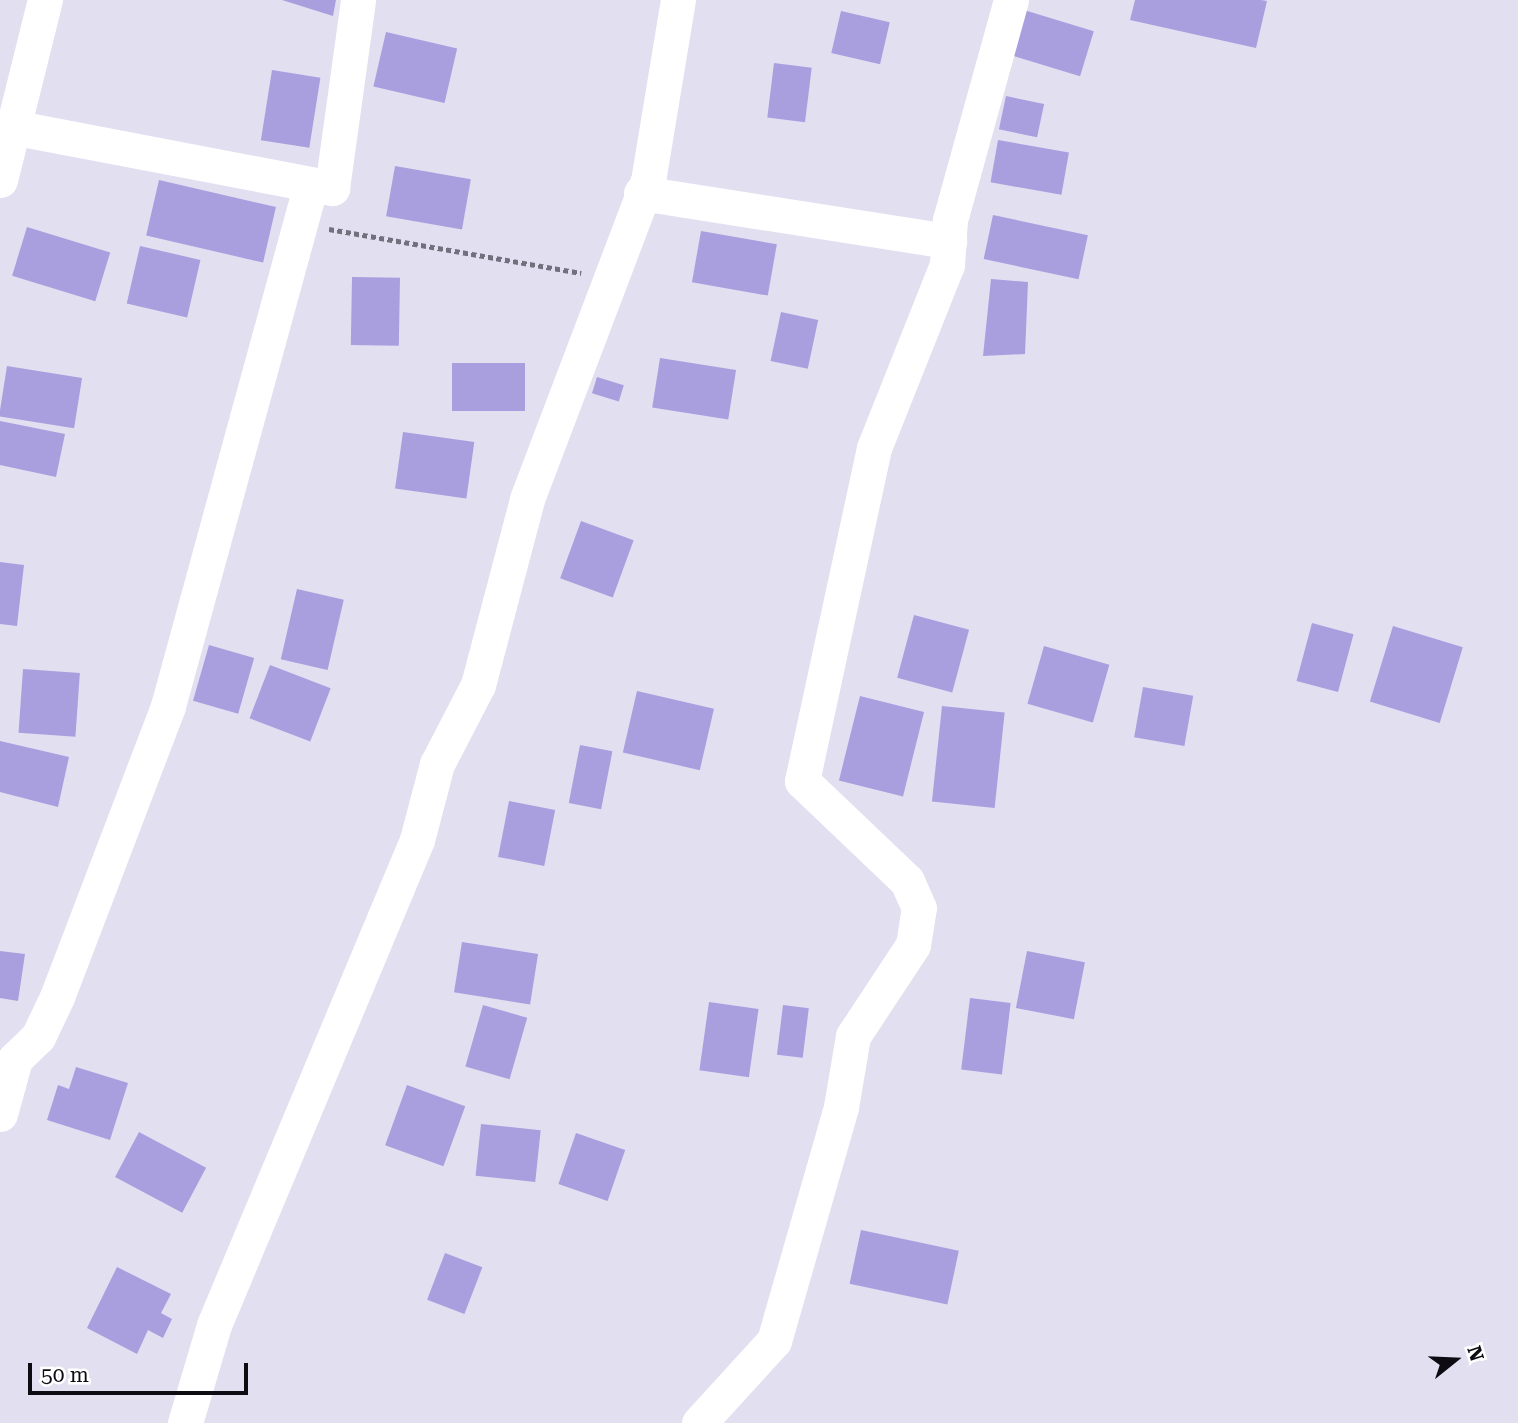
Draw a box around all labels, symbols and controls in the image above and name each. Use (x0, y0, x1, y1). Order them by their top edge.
north arrow (1420, 1325, 1490, 1395)
text: N (1462, 1343, 1489, 1364)
scale bar (32, 1350, 252, 1394)
text: 50 m (41, 1363, 89, 1387)

